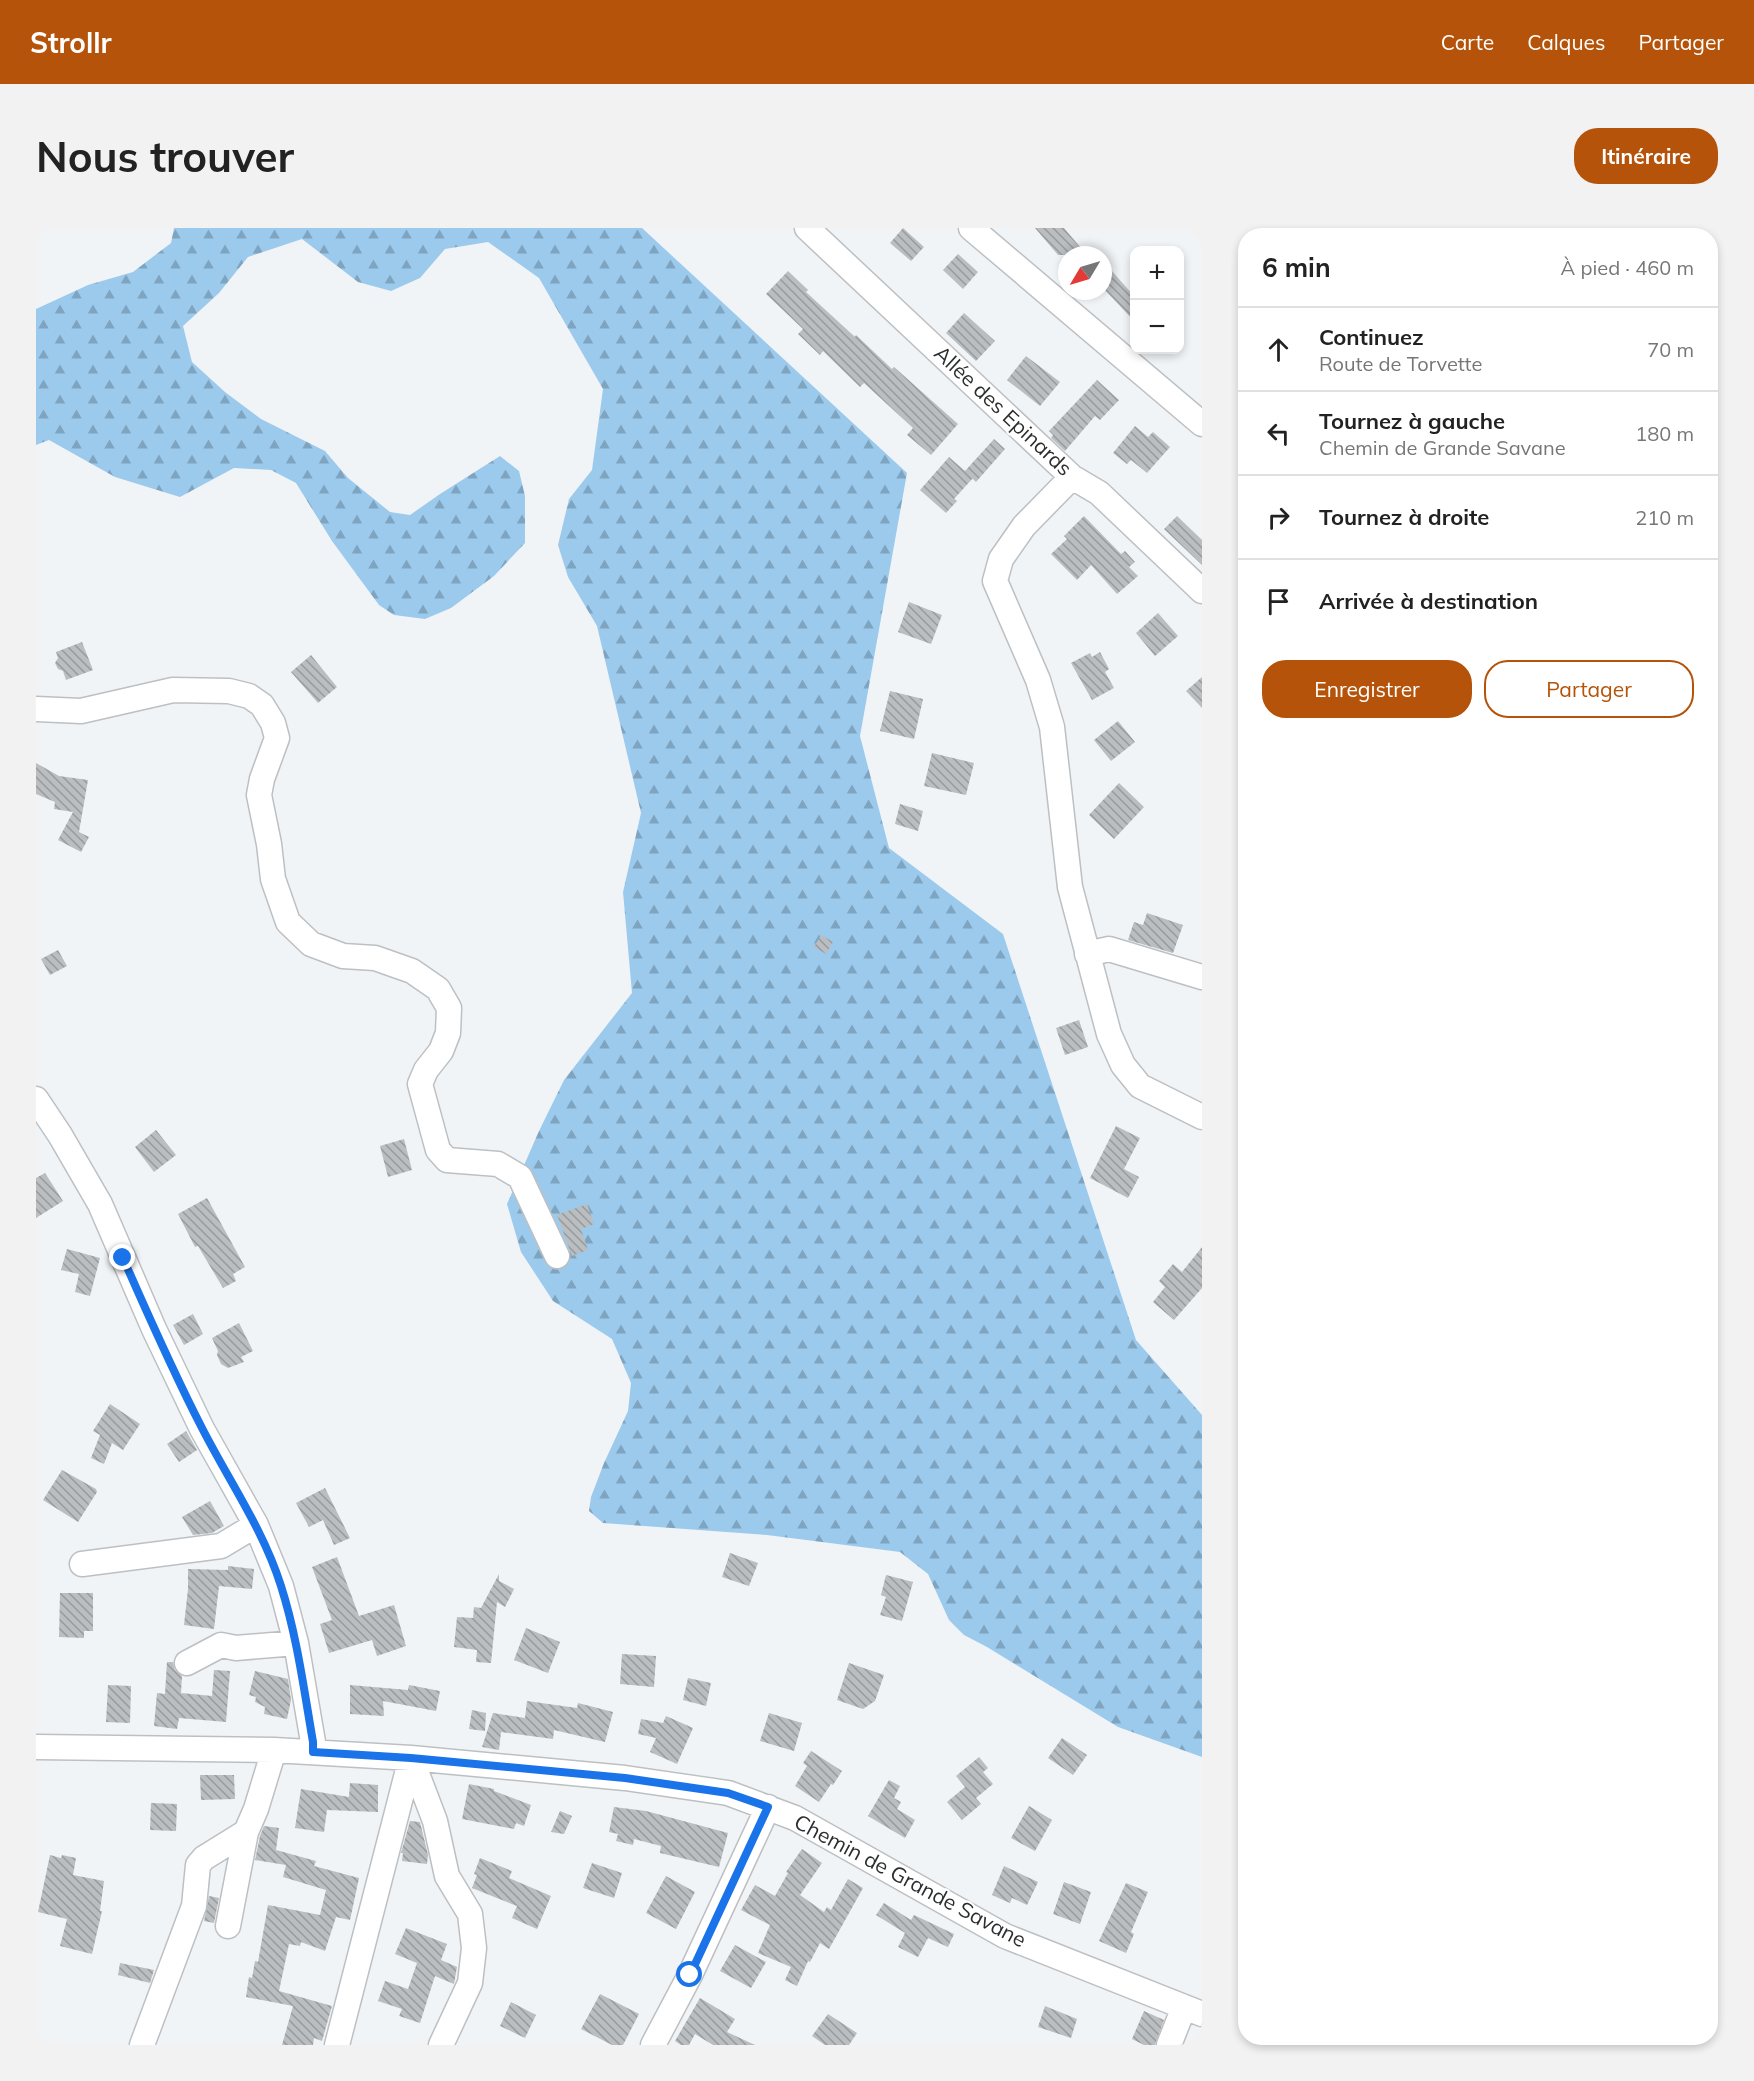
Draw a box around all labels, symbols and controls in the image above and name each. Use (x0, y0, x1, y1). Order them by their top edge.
text: Strollr (30, 25, 112, 60)
text: Carte (1441, 29, 1494, 55)
text: Calques (1527, 29, 1605, 55)
text: Partager (1638, 29, 1724, 55)
button: Itinéraire (1574, 128, 1718, 184)
text: Nous trouver (36, 130, 294, 183)
north arrow (1058, 246, 1112, 300)
map controls (1130, 246, 1184, 354)
button: + (1130, 246, 1184, 300)
text: 6 min (1262, 251, 1331, 284)
text: À pied · 460 m (1561, 255, 1694, 280)
button: − (1130, 300, 1184, 354)
text: Continuez (1319, 323, 1424, 351)
icon: ahead (1262, 333, 1295, 366)
text: 70 m (1647, 337, 1694, 362)
street label: Allée des Epinards (929, 340, 1078, 481)
text: Route de Torvette (1319, 351, 1482, 376)
text: Tournez à gauche (1319, 407, 1505, 435)
icon: left (1262, 417, 1295, 450)
text: 180 m (1635, 421, 1694, 446)
text: Chemin de Grande Savane (1319, 435, 1566, 460)
icon: right (1262, 501, 1295, 534)
text: Tournez à droite (1319, 503, 1489, 531)
text: 210 m (1635, 505, 1694, 530)
icon: arrive (1262, 585, 1295, 618)
text: Arrivée à destination (1319, 587, 1538, 615)
button: Enregistrer (1262, 660, 1472, 718)
button: Partager (1484, 660, 1694, 718)
route end (109, 1244, 135, 1270)
street label: Chemin de Grande Savane (790, 1808, 1031, 1952)
route start (676, 1961, 702, 1987)

